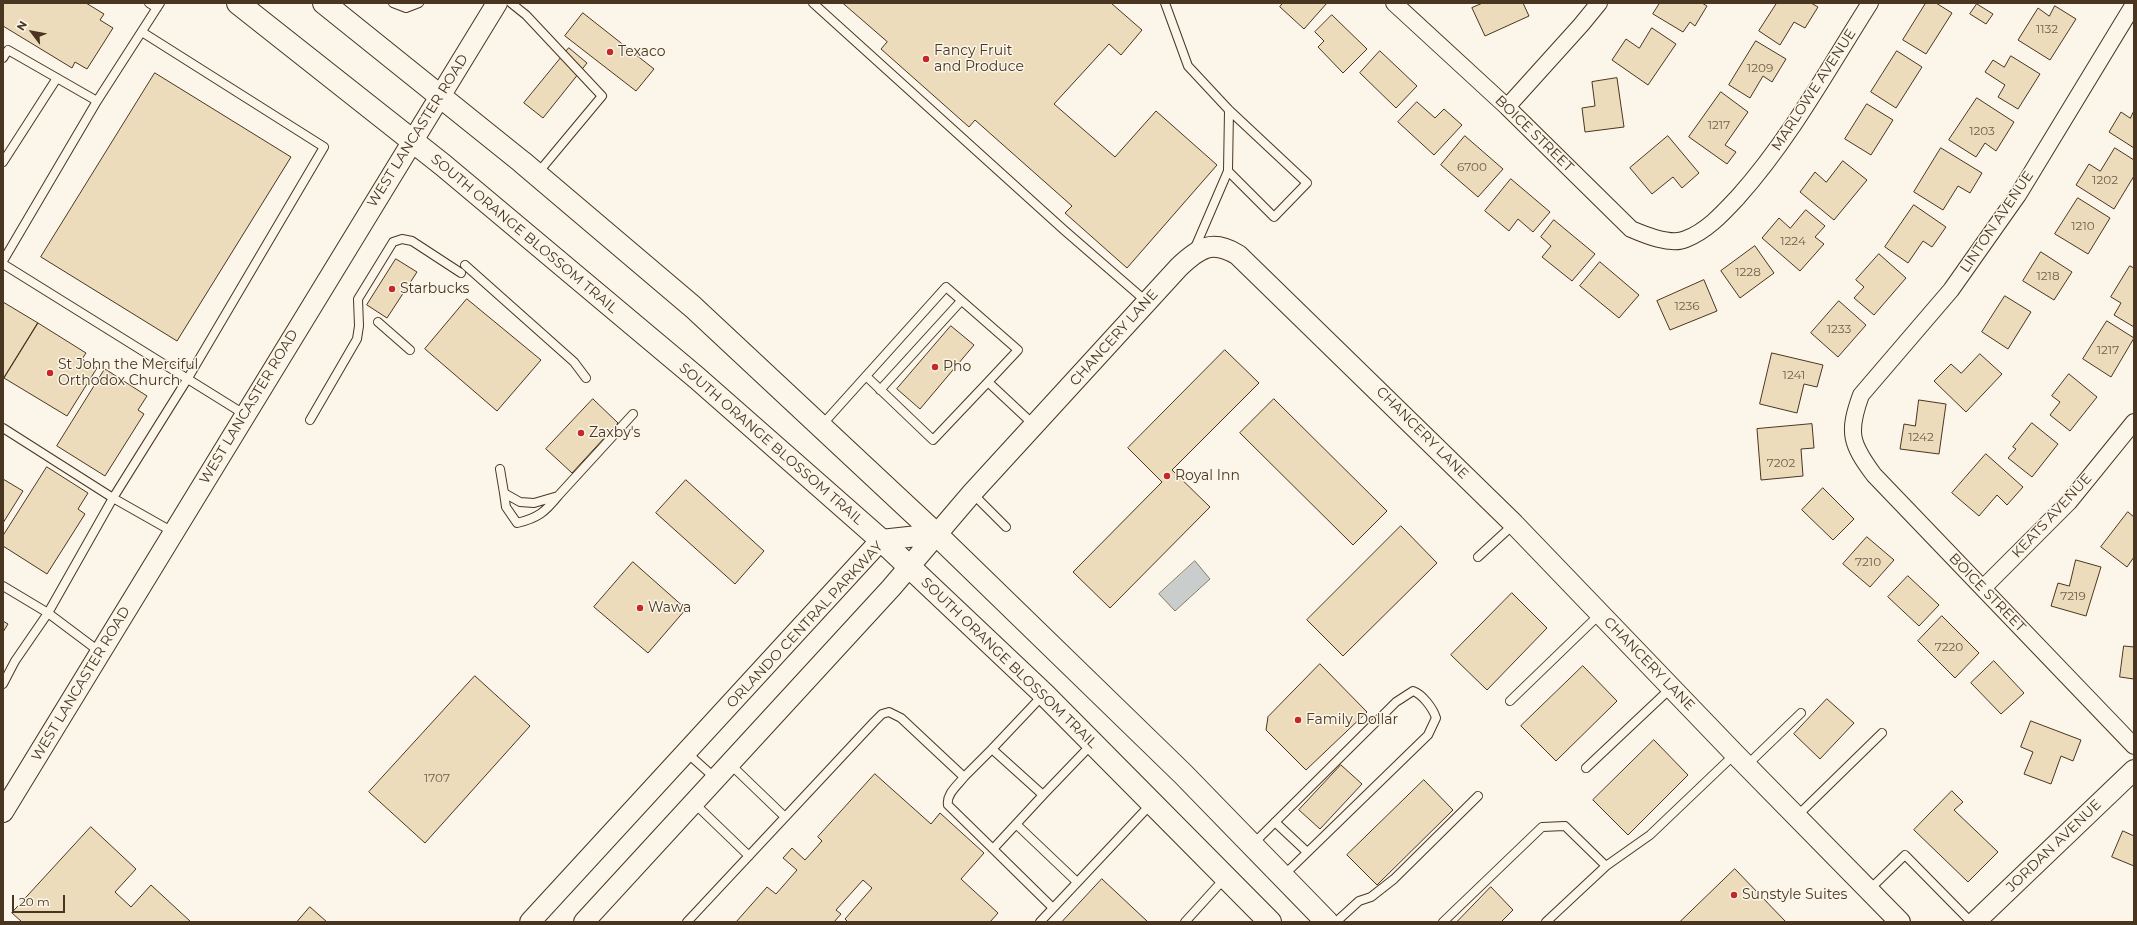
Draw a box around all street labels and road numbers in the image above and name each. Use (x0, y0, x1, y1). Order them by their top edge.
street label: MARLOWE AVENUE (1768, 26, 1860, 154)
street label: WEST LANCASTER ROAD (364, 51, 472, 211)
street label: BOICE STREET (1491, 92, 1577, 176)
street label: SOUTH ORANGE BLOSSOM TRAIL (427, 151, 621, 317)
street label: LINTON AVENUE (1957, 168, 2037, 276)
street label: CHANCERY LANE (1066, 286, 1162, 390)
street label: WEST LANCASTER ROAD (196, 327, 302, 487)
street label: SOUTH ORANGE BLOSSOM TRAIL (675, 359, 867, 529)
street label: CHANCERY LANE (1372, 383, 1472, 483)
street label: KEATS AVENUE (2009, 470, 2095, 562)
street label: ORLANDO CENTRAL PARKWAY (723, 538, 887, 712)
street label: BOICE STREET (1945, 550, 2029, 636)
street label: SOUTH ORANGE BLOSSOM TRAIL (917, 574, 1101, 752)
street label: WEST LANCASTER ROAD (28, 604, 134, 764)
street label: CHANCERY LANE (1600, 614, 1698, 714)
street label: JORDAN AVENUE (2003, 796, 2105, 896)

